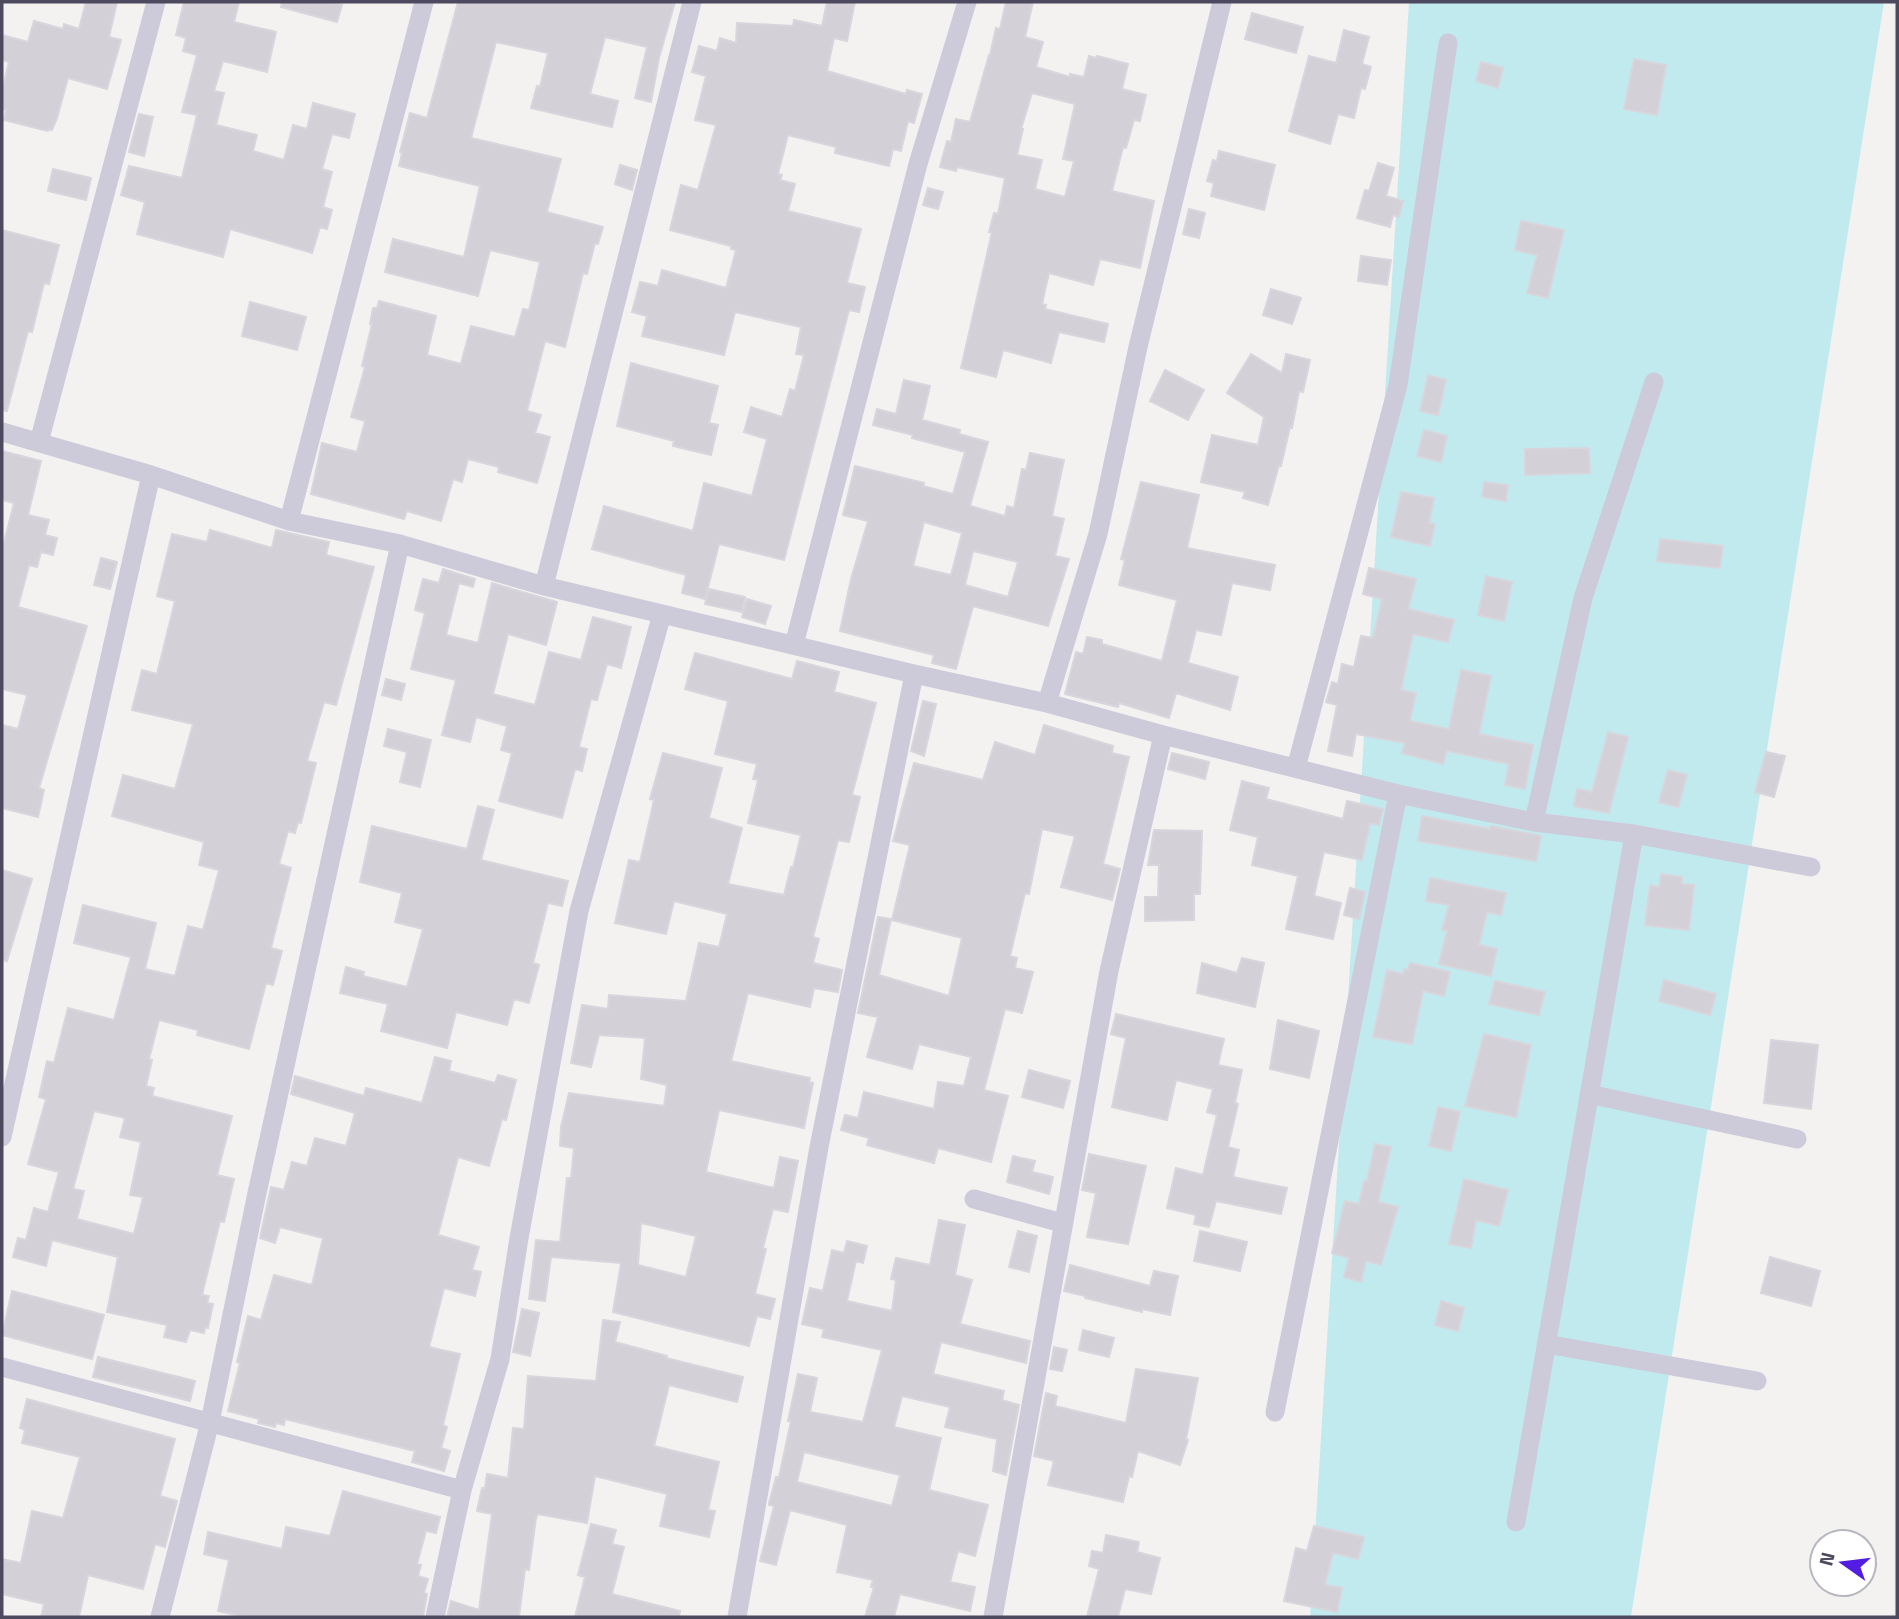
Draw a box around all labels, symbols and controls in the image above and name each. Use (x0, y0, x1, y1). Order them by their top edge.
north arrow (1808, 1528, 1878, 1598)
text: N (1810, 1549, 1842, 1569)

